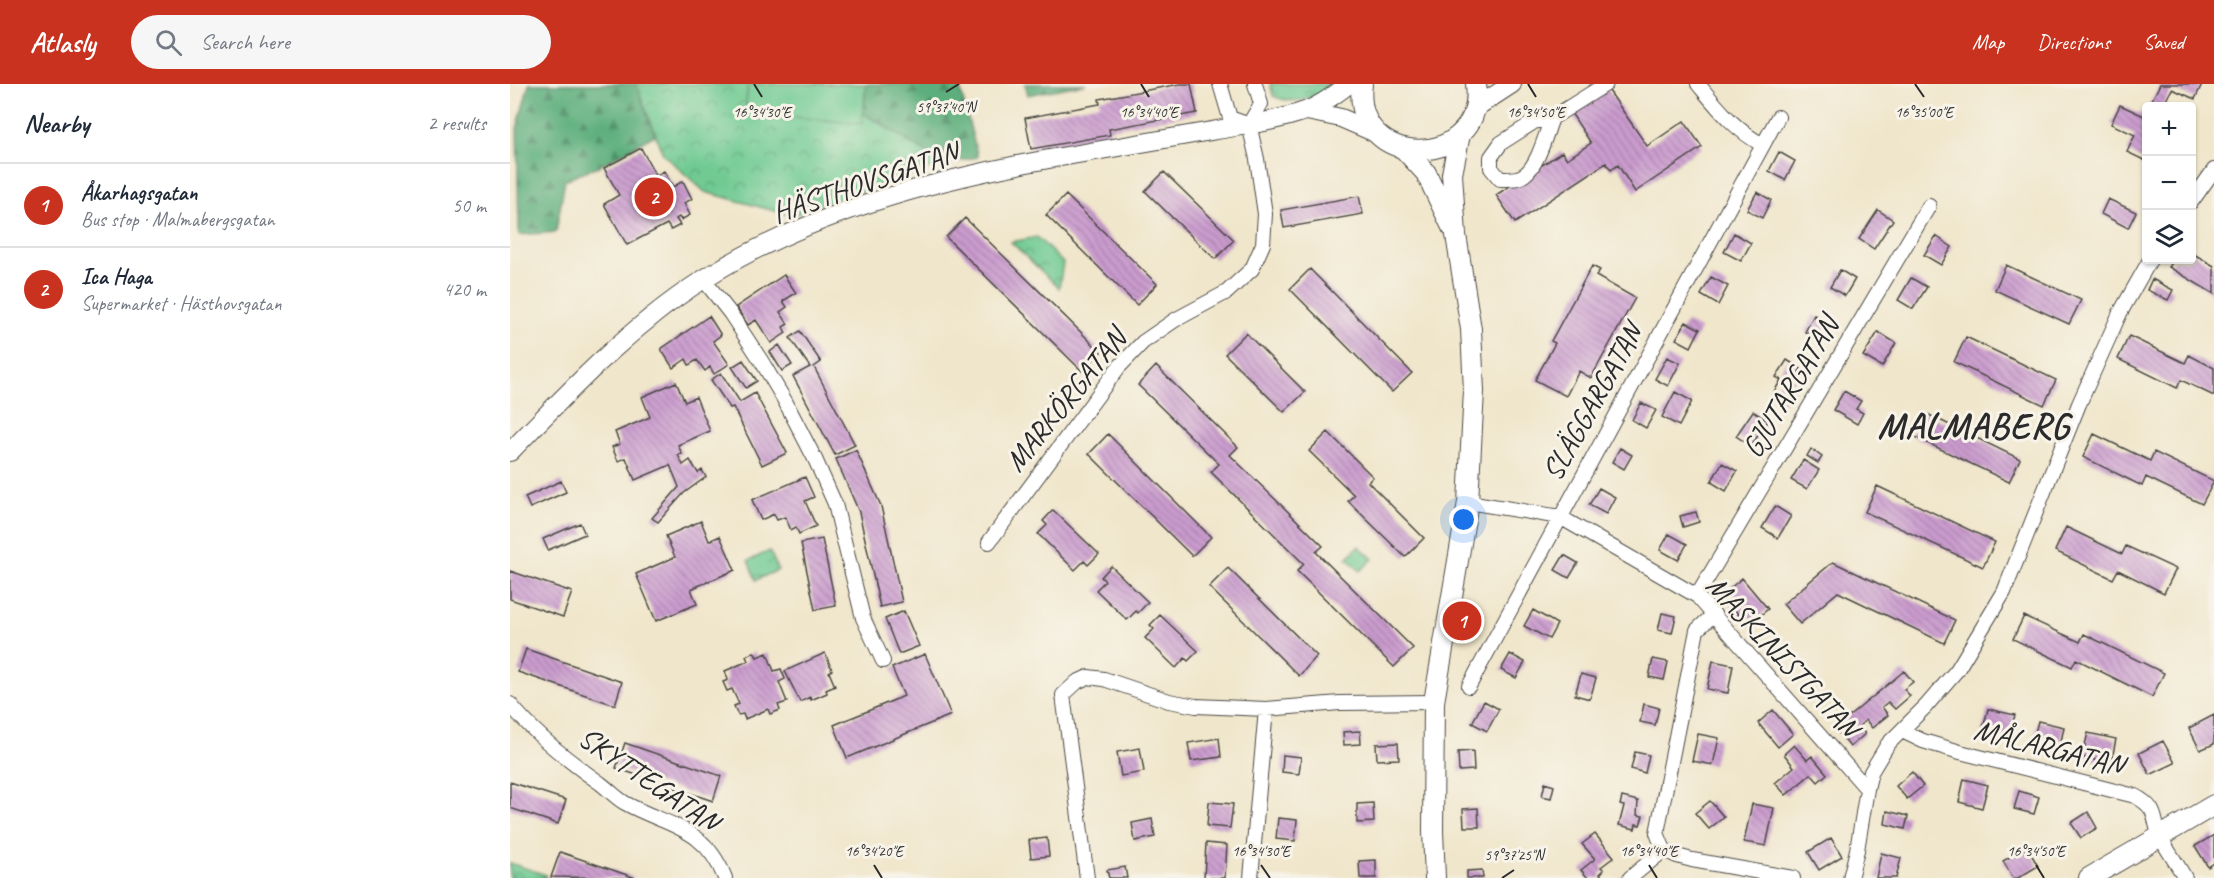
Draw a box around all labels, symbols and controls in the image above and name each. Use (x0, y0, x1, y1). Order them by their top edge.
search box (131, 15, 551, 69)
text: Atlasly (30, 25, 95, 60)
icon: search (152, 26, 185, 59)
text: Search here (200, 28, 290, 56)
text: Map (1972, 29, 2004, 55)
text: Directions (2037, 29, 2110, 55)
text: Saved (2143, 29, 2184, 55)
text: 59°37'40"N (916, 98, 979, 117)
map controls (2142, 102, 2196, 264)
button: + (2142, 102, 2196, 156)
text: 16°34'30"E (733, 103, 793, 122)
text: 16°34'40"E (1120, 103, 1180, 122)
text: 16°34'50"E (1507, 103, 1567, 122)
text: 16°35'00"E (1895, 103, 1955, 122)
text: Nearby (24, 107, 89, 140)
text: 2 results (427, 111, 486, 136)
street label: HÄSTHOVSGATAN (767, 131, 967, 232)
button: − (2142, 156, 2196, 210)
pin: 2 (634, 174, 674, 220)
text: Åkarhagsgatan (81, 179, 197, 207)
text: 1 (39, 193, 48, 218)
text: 50 m (452, 193, 486, 218)
text: Bus stop · Malmabergsgatan (81, 207, 275, 232)
button: layers (2142, 210, 2196, 264)
text: Ica Haga (81, 263, 152, 291)
text: 2 (39, 277, 48, 302)
text: 420 m (443, 277, 486, 302)
text: Supermarket · Hästhovsgatan (81, 291, 281, 316)
street label: GJUTARGATAN (1733, 305, 1850, 464)
street label: SLÄGGARGATAN (1533, 313, 1653, 487)
street label: MARKÖRGATAN (996, 317, 1137, 479)
district label: MALMABERG (1878, 403, 2073, 449)
your location (1449, 505, 1478, 534)
street label: MASKINISTGATAN (1698, 567, 1871, 748)
pin: 1 (1442, 598, 1482, 644)
street label: MÅLARGATAN (1970, 710, 2132, 785)
street label: SKYTTEGATAN (571, 718, 730, 842)
text: 16°34'20"E (845, 842, 905, 861)
text: 16°34'30"E (1232, 842, 1292, 861)
text: 16°34'40"E (1620, 842, 1680, 861)
text: 16°34'50"E (2007, 842, 2067, 861)
text: 59°37'25"N (1484, 846, 1547, 865)

